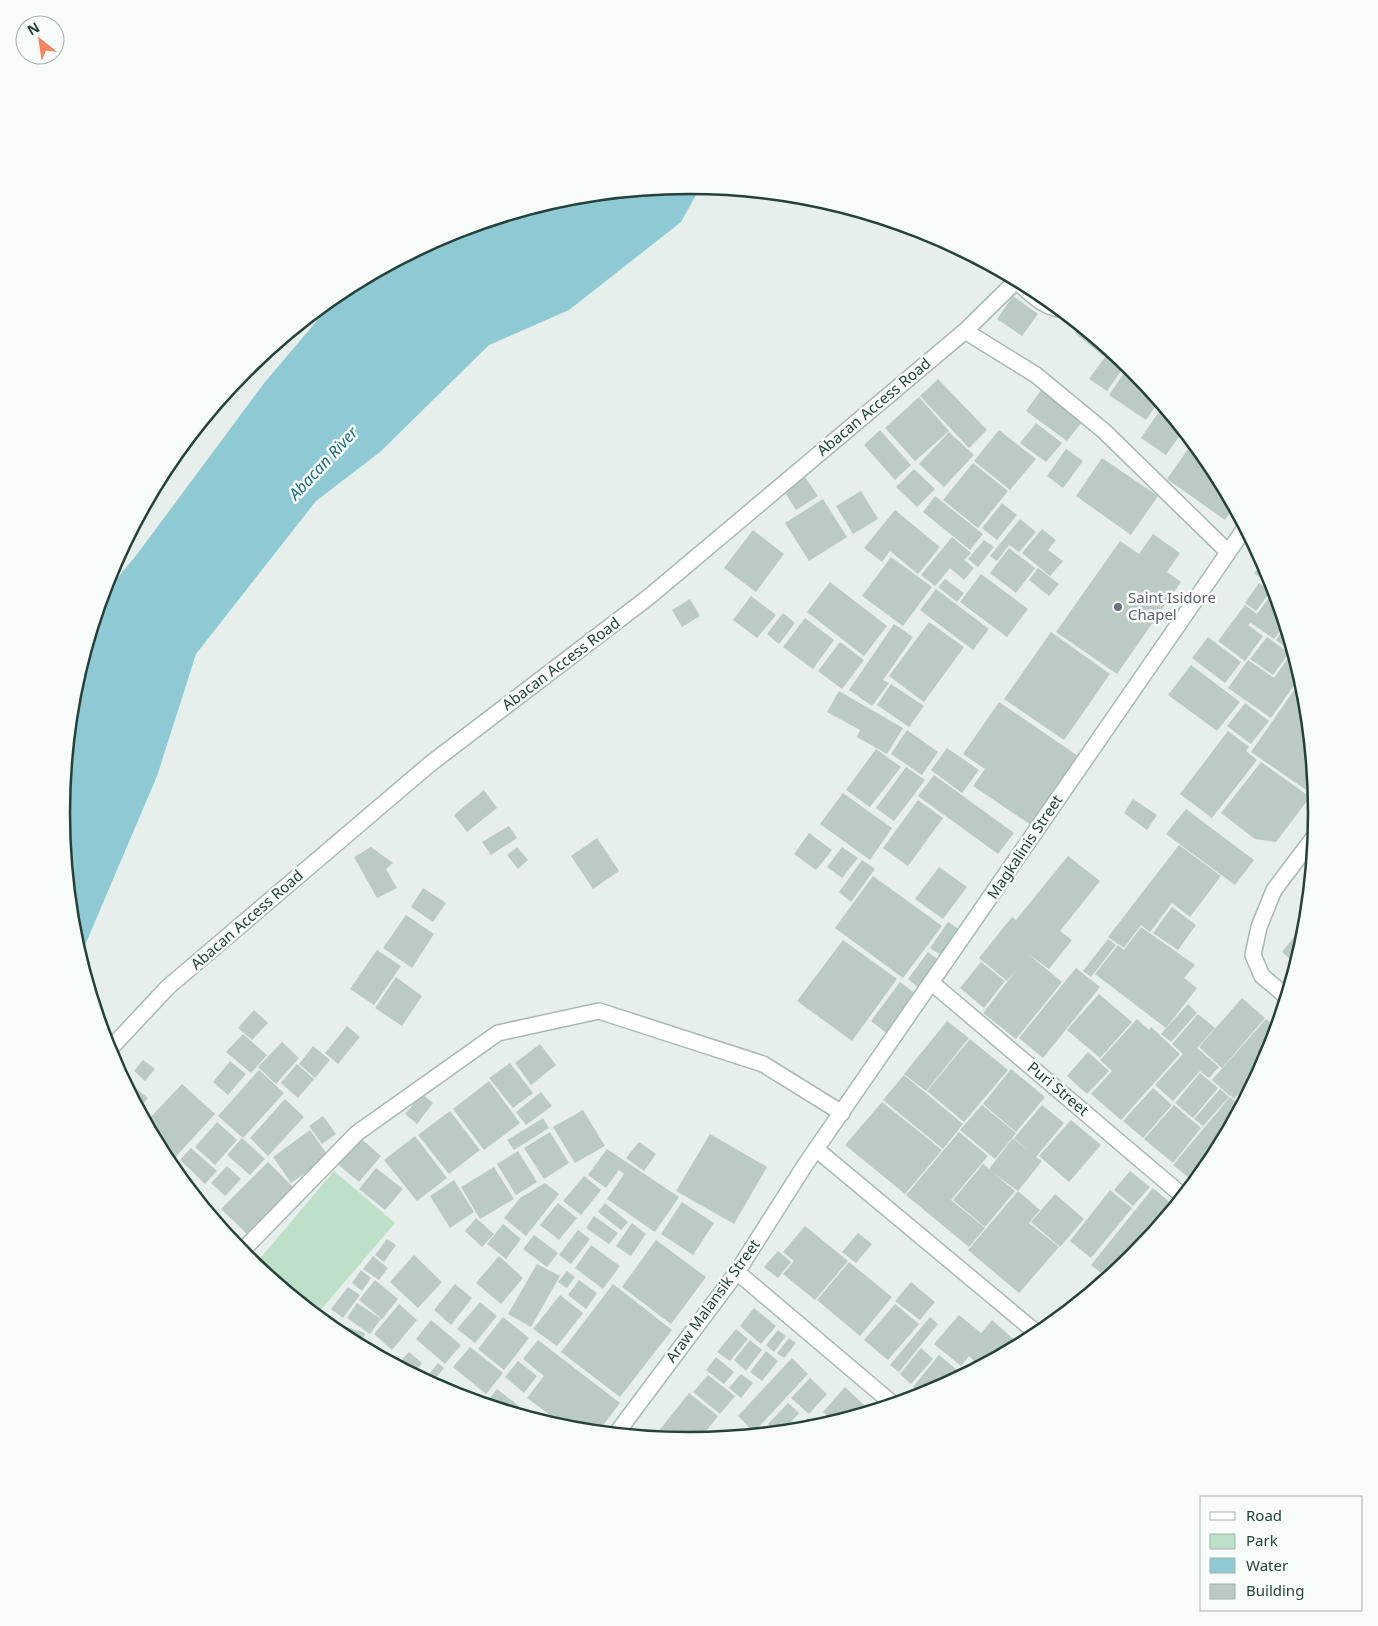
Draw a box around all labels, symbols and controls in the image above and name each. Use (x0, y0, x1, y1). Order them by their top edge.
north arrow (15, 15, 65, 65)
text: N (24, 17, 43, 39)
street label: Abacan Access Road (812, 353, 934, 460)
water label: Abacan River (283, 421, 363, 505)
place label: Saint Isidore Chapel (1128, 587, 1216, 624)
marker: Saint Isidore Chapel (1112, 601, 1124, 613)
street label: Abacan Access Road (497, 612, 623, 714)
street label: Magkalinis Street (982, 790, 1067, 902)
street label: Abacan Access Road (186, 865, 307, 974)
street label: Puri Street (1024, 1057, 1094, 1120)
street label: Araw Malansik Street (661, 1234, 764, 1366)
legend (1200, 1496, 1363, 1611)
text: Road (1246, 1505, 1282, 1525)
text: Park (1246, 1530, 1278, 1550)
text: Water (1246, 1555, 1288, 1575)
text: Building (1246, 1580, 1304, 1600)

